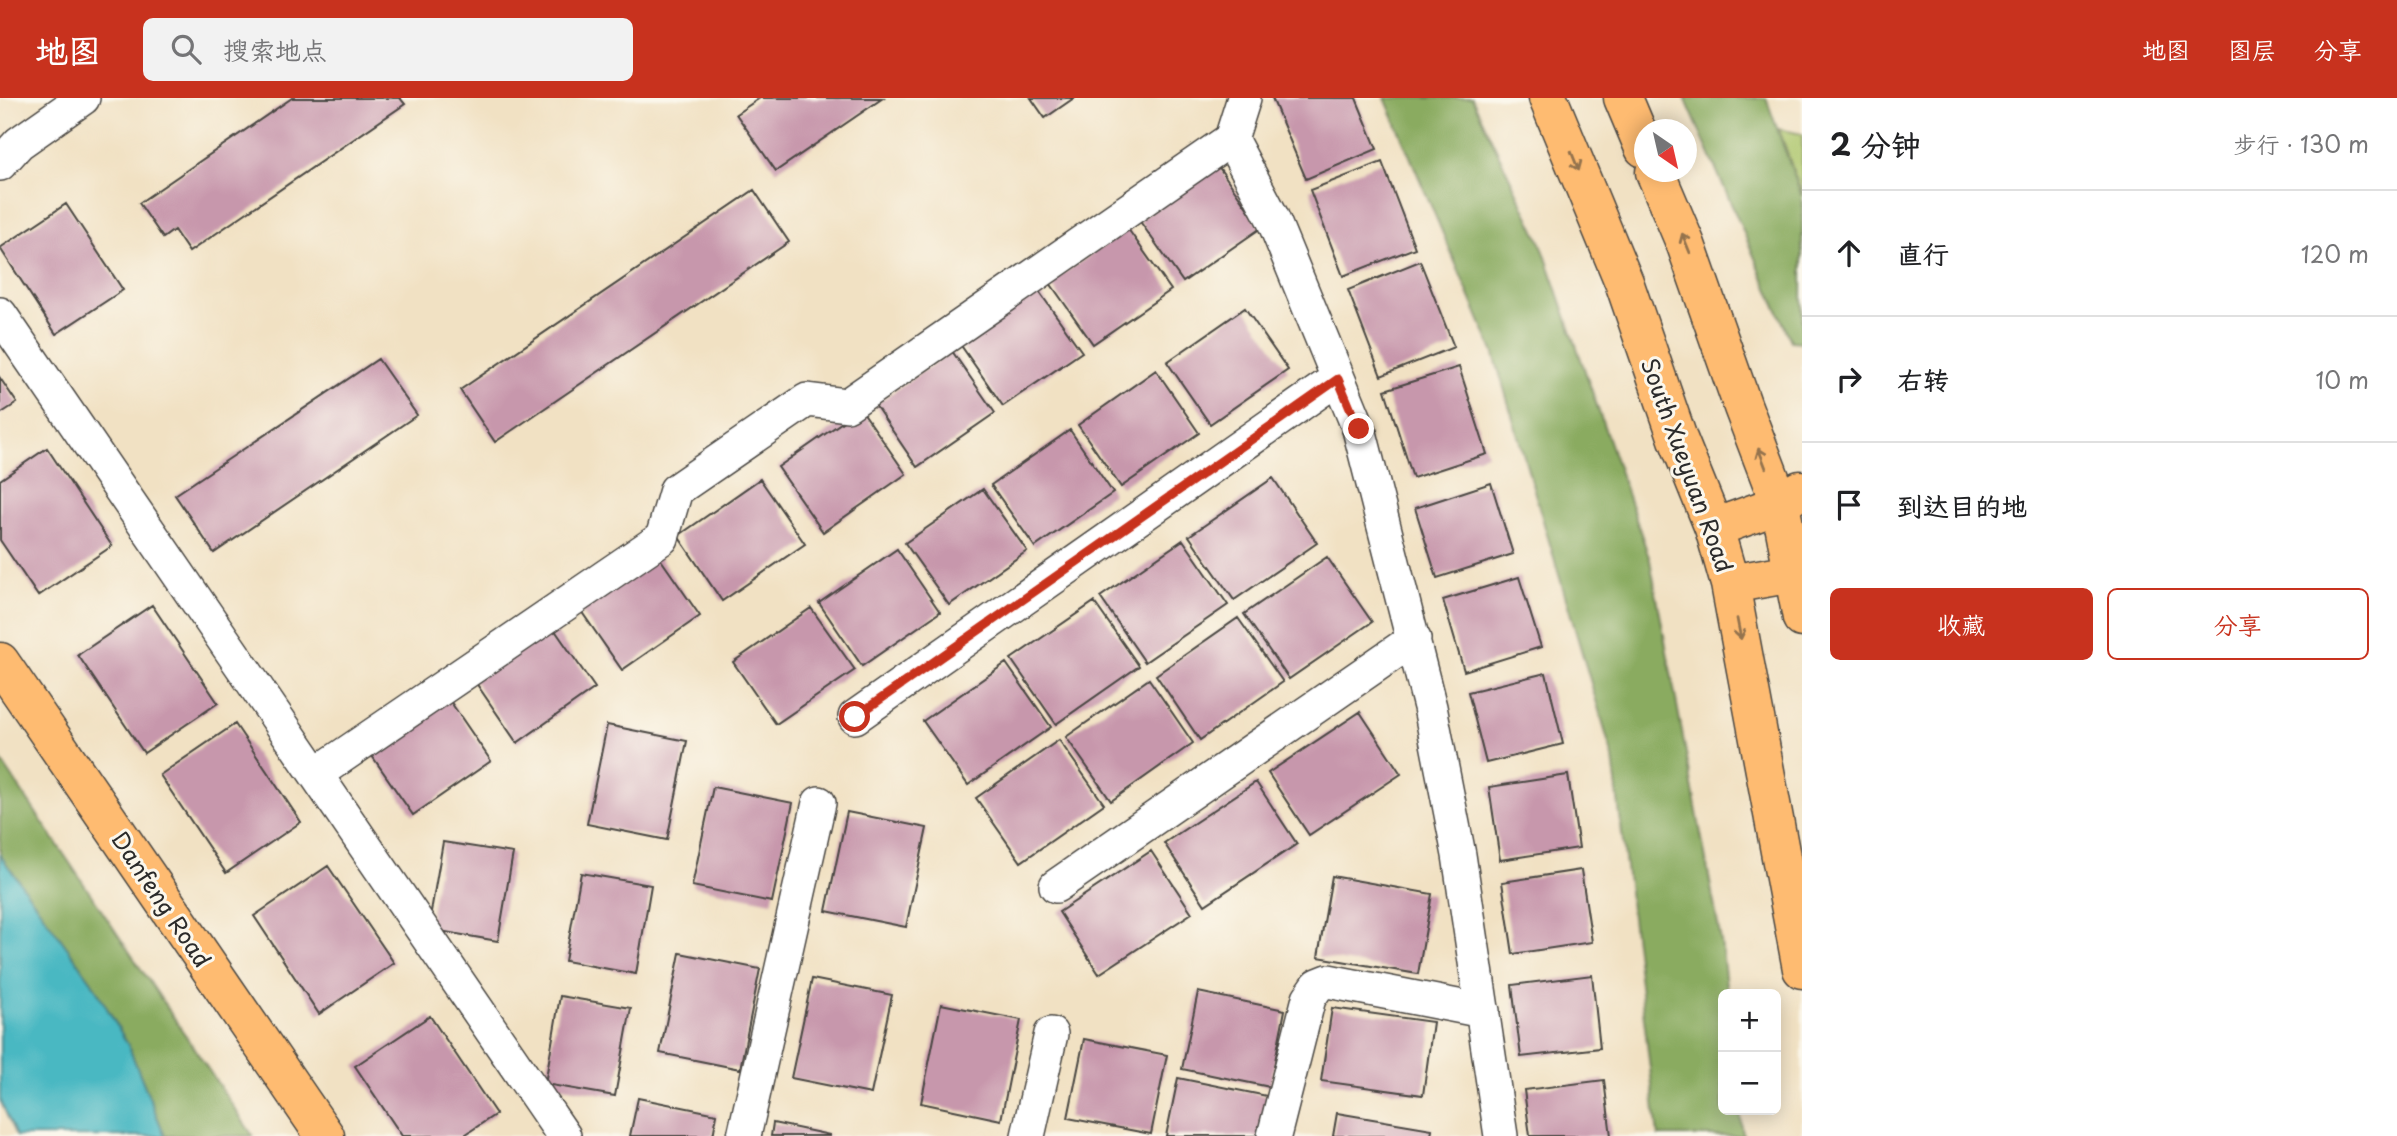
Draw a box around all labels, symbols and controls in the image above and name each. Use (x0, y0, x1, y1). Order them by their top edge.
search box (143, 18, 633, 81)
text: 地图 (35, 24, 101, 74)
icon: search (167, 30, 205, 68)
text: 搜索地点 (223, 30, 327, 69)
text: 地图 (2142, 31, 2190, 67)
text: 图层 (2228, 31, 2276, 67)
text: 分享 (2314, 31, 2362, 67)
north arrow (1634, 119, 1697, 182)
text: 2 分钟 (1830, 121, 1921, 166)
text: 步行 · 130 m (2233, 126, 2369, 161)
one-way arrow (1569, 150, 1582, 171)
one-way arrow (1678, 233, 1691, 255)
icon: ahead (1830, 234, 1868, 272)
text: 直行 (1897, 234, 1949, 273)
text: 120 m (2301, 236, 2369, 271)
street label: South Xueyuan Road (1633, 353, 1743, 577)
icon: right (1830, 360, 1868, 398)
text: 右转 (1897, 360, 1949, 399)
text: 10 m (2315, 362, 2369, 397)
route end (1343, 413, 1374, 444)
one-way arrow (1755, 447, 1768, 469)
icon: arrive (1830, 486, 1868, 524)
text: 到达目的地 (1897, 486, 2027, 525)
button: 收藏 (1830, 588, 2093, 660)
button: 分享 (2107, 588, 2369, 660)
one-way arrow (1733, 617, 1747, 640)
route start (839, 701, 870, 732)
street label: Danfeng Road (103, 824, 221, 974)
map controls (1718, 989, 1781, 1115)
button: + (1718, 989, 1781, 1052)
button: − (1718, 1052, 1781, 1115)

